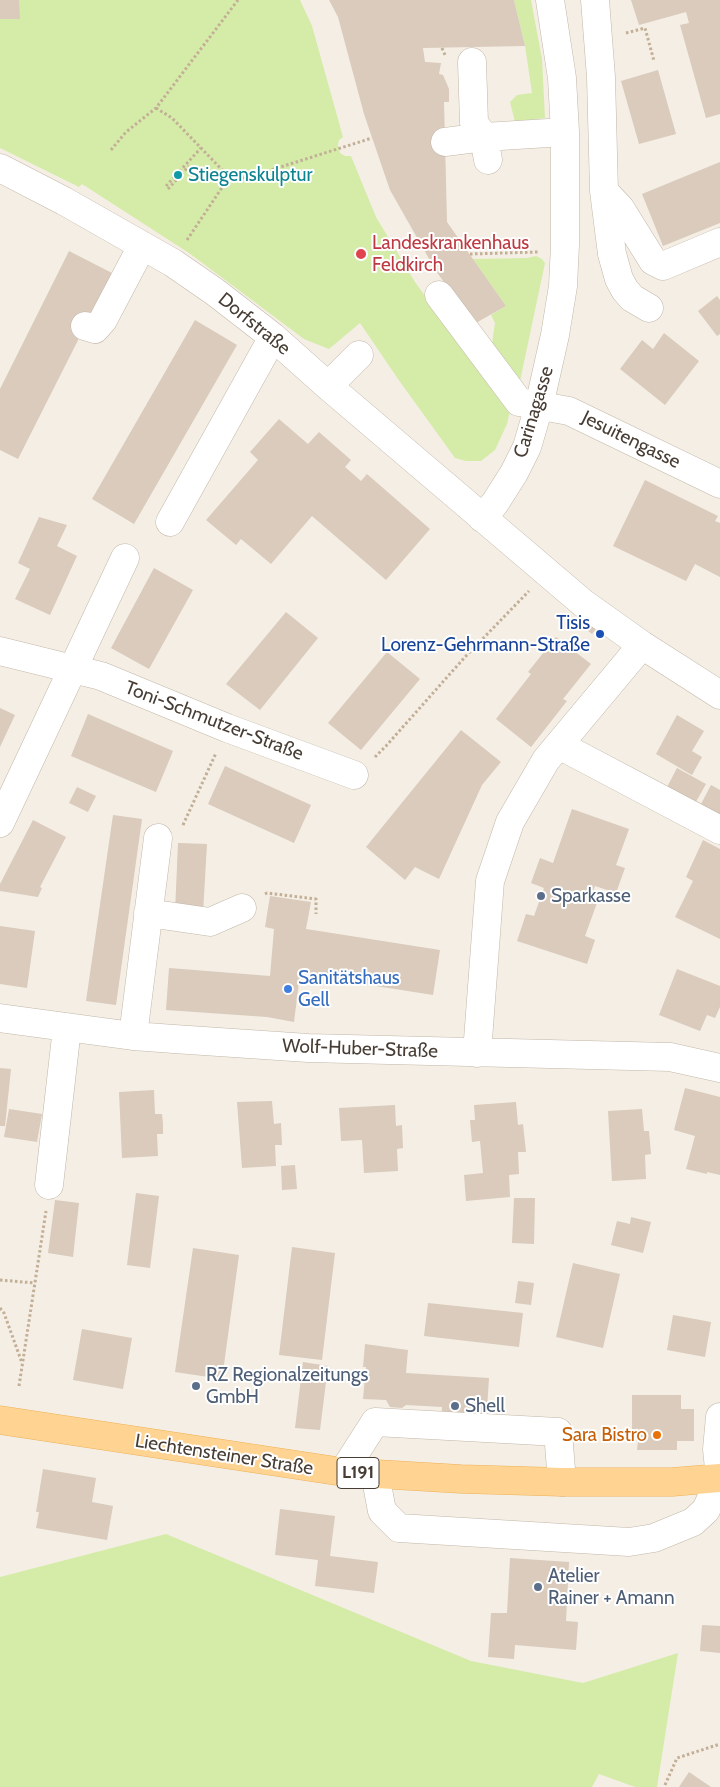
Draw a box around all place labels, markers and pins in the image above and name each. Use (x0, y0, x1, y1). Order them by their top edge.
place label: Stiegenskulptur (188, 164, 312, 186)
marker: Stiegenskulptur (172, 169, 184, 181)
place label: Landeskrankenhaus Feldkirch (372, 232, 529, 276)
marker: Landeskrankenhaus Feldkirch (354, 247, 368, 261)
place label: Tisis Lorenz-Gehrmann-Straße (381, 612, 590, 656)
marker: Tisis Lorenz-Gehrmann-Straße (594, 628, 606, 640)
place label: Sparkasse (551, 885, 631, 907)
marker: Sparkasse (535, 890, 547, 902)
place label: Sanitätshaus Gell (298, 967, 400, 1011)
marker: Sanitätshaus Gell (282, 983, 294, 995)
place label: RZ Regionalzeitungs GmbH (206, 1364, 368, 1408)
marker: RZ Regionalzeitungs GmbH (190, 1380, 202, 1392)
place label: Shell (465, 1395, 505, 1417)
marker: Shell (449, 1400, 461, 1412)
place label: Sara Bistro (562, 1424, 647, 1446)
marker: Sara Bistro (651, 1429, 663, 1441)
place label: Atelier Rainer + Amann (548, 1565, 675, 1609)
marker: Atelier Rainer + Amann (532, 1581, 544, 1593)

